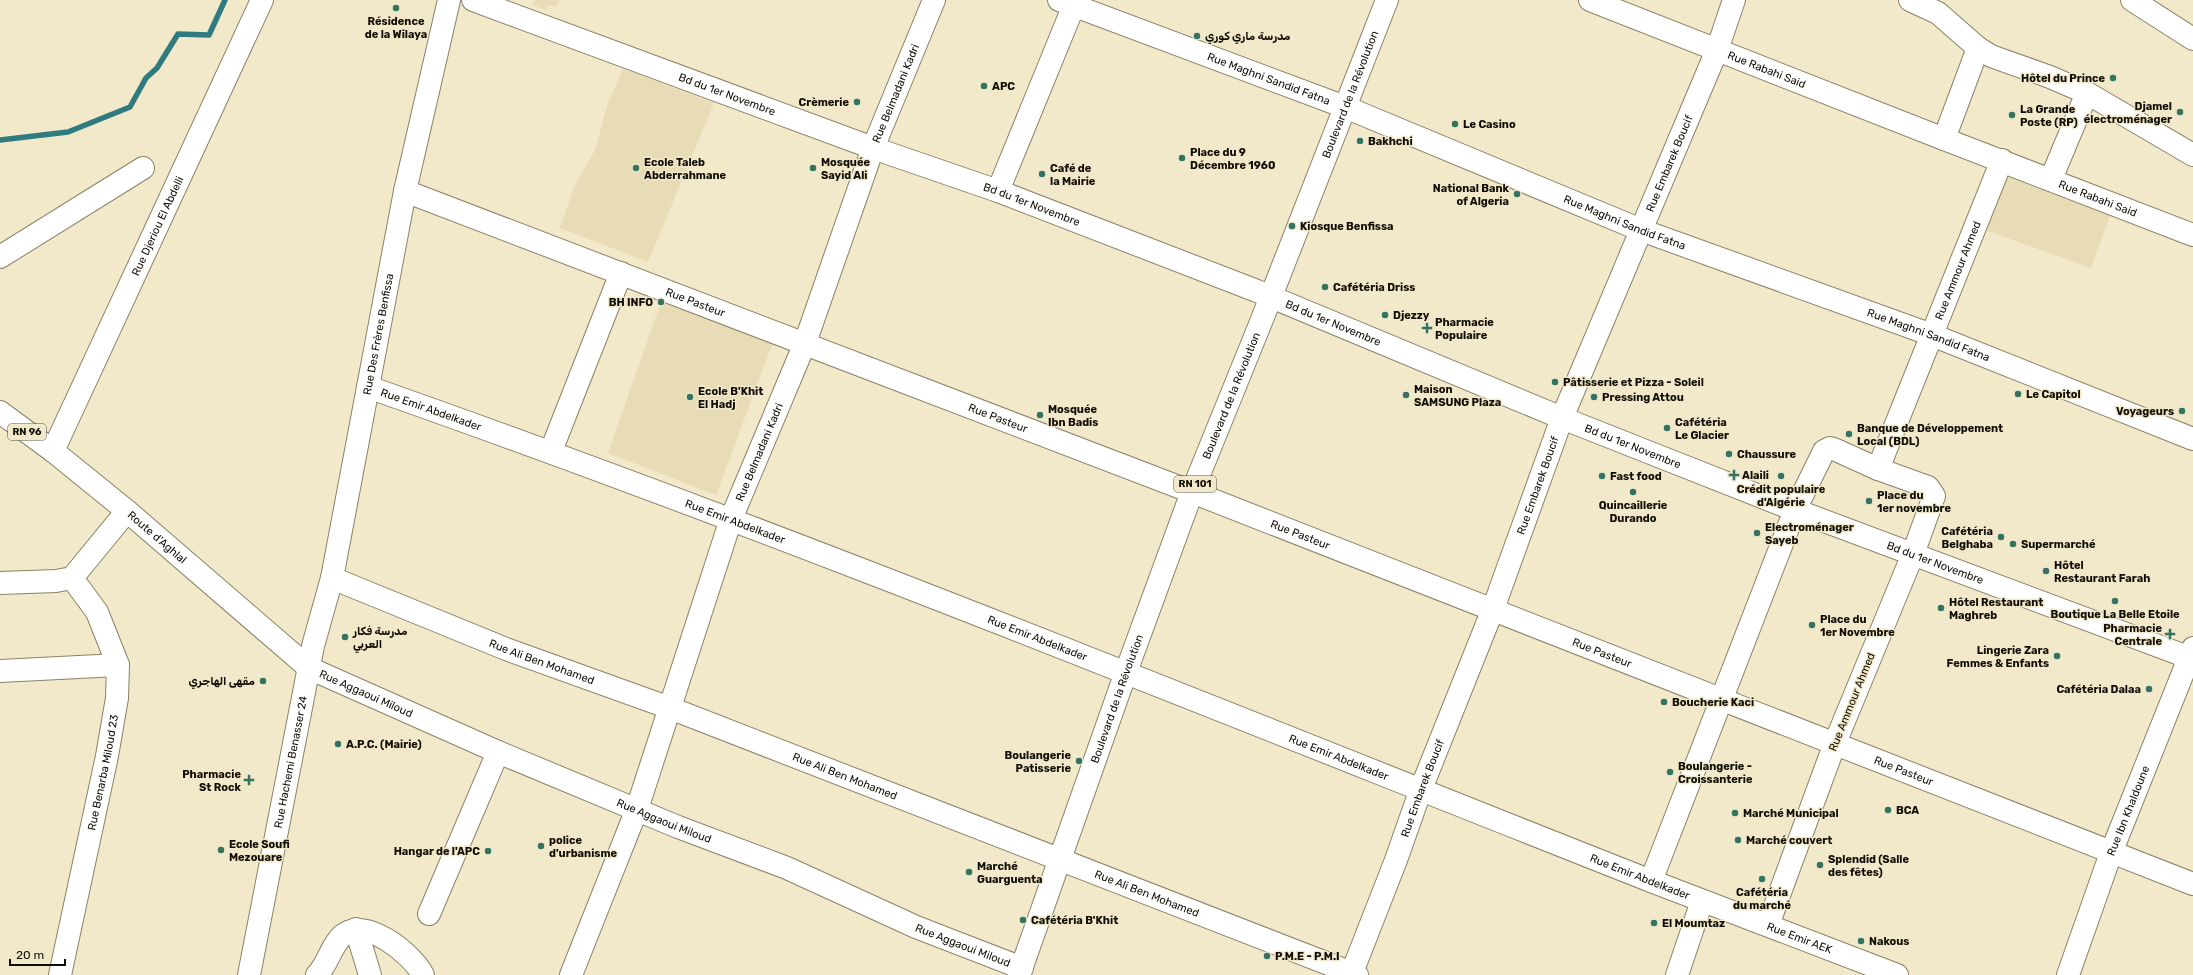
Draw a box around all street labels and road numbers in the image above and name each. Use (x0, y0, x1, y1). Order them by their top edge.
street label: Boulevard de la Révolution (1319, 29, 1381, 160)
street label: Rue Belmadani Kadri (869, 42, 922, 145)
street label: Rue Rabahi Said (1726, 48, 1808, 91)
street label: Rue Maghni Sandid Fatna (1206, 50, 1332, 107)
street label: Bd du 1er Novembre (677, 70, 777, 118)
street label: Rue Embarek Boucif (1643, 112, 1696, 214)
street label: Rue Djeriou El Abdelli (129, 174, 186, 278)
street label: Rue Rabahi Said (2057, 177, 2139, 219)
street label: Bd du 1er Novembre (982, 180, 1082, 229)
street label: Rue Maghni Sandid Fatna (1562, 192, 1688, 252)
street label: Rue Ammour Ahmed (1932, 219, 1983, 322)
street label: Rue Des Frères Benfissa (360, 272, 396, 396)
street label: Rue Pasteur (664, 285, 728, 320)
street label: Bd du 1er Novembre (1284, 297, 1383, 348)
street label: Rue Maghni Sandid Fatna (1866, 306, 1992, 364)
street label: Boulevard de la Révolution (1200, 330, 1263, 461)
street label: Rue Emir Abdelkader (379, 386, 484, 434)
street label: Rue Belmadani Kadri (733, 401, 786, 503)
street label: Rue Pasteur (967, 401, 1030, 435)
street label: Bd du 1er Novembre (1583, 421, 1683, 471)
road number: RN 96 (8, 424, 46, 440)
street label: Rue Embarek Boucif (1514, 434, 1562, 536)
road number: RN 101 (1174, 476, 1216, 492)
street label: Rue Emir Abdelkader (683, 496, 788, 546)
street label: Route d'Aghlal (125, 508, 189, 566)
street label: Rue Pasteur (1269, 517, 1333, 552)
street label: Bd du 1er Novembre (1885, 538, 1986, 587)
street label: Rue Emir Abdelkader (986, 613, 1090, 664)
street label: Boulevard de la Révolution (1088, 633, 1146, 765)
street label: Rue Pasteur (1571, 635, 1634, 670)
street label: Rue Ali Ben Mohamed (487, 636, 596, 687)
street label: Rue Ammour Ahmed (1826, 651, 1878, 753)
street label: Rue Aggaoui Miloud (317, 667, 415, 720)
street label: Rue Hachemi Benasser 24 (271, 695, 310, 829)
street label: Rue Benarba Miloud 23 (85, 713, 121, 832)
street label: Rue Emir Abdelkader (1287, 731, 1391, 783)
street label: Rue Embarek Boucif (1398, 737, 1447, 839)
street label: Rue Ali Ben Mohamed (791, 750, 899, 802)
street label: Rue Pasteur (1872, 753, 1936, 789)
street label: Rue Ibn Khaldoune (2104, 764, 2152, 858)
street label: Rue Aggaoui Miloud (615, 796, 713, 845)
street label: Rue Emir Abdelkader (1588, 851, 1693, 902)
street label: Rue Ali Ben Mohamed (1093, 867, 1201, 920)
street label: Rue Emir AEK (1765, 919, 1834, 956)
street label: Rue Aggaoui Miloud (914, 921, 1012, 969)

